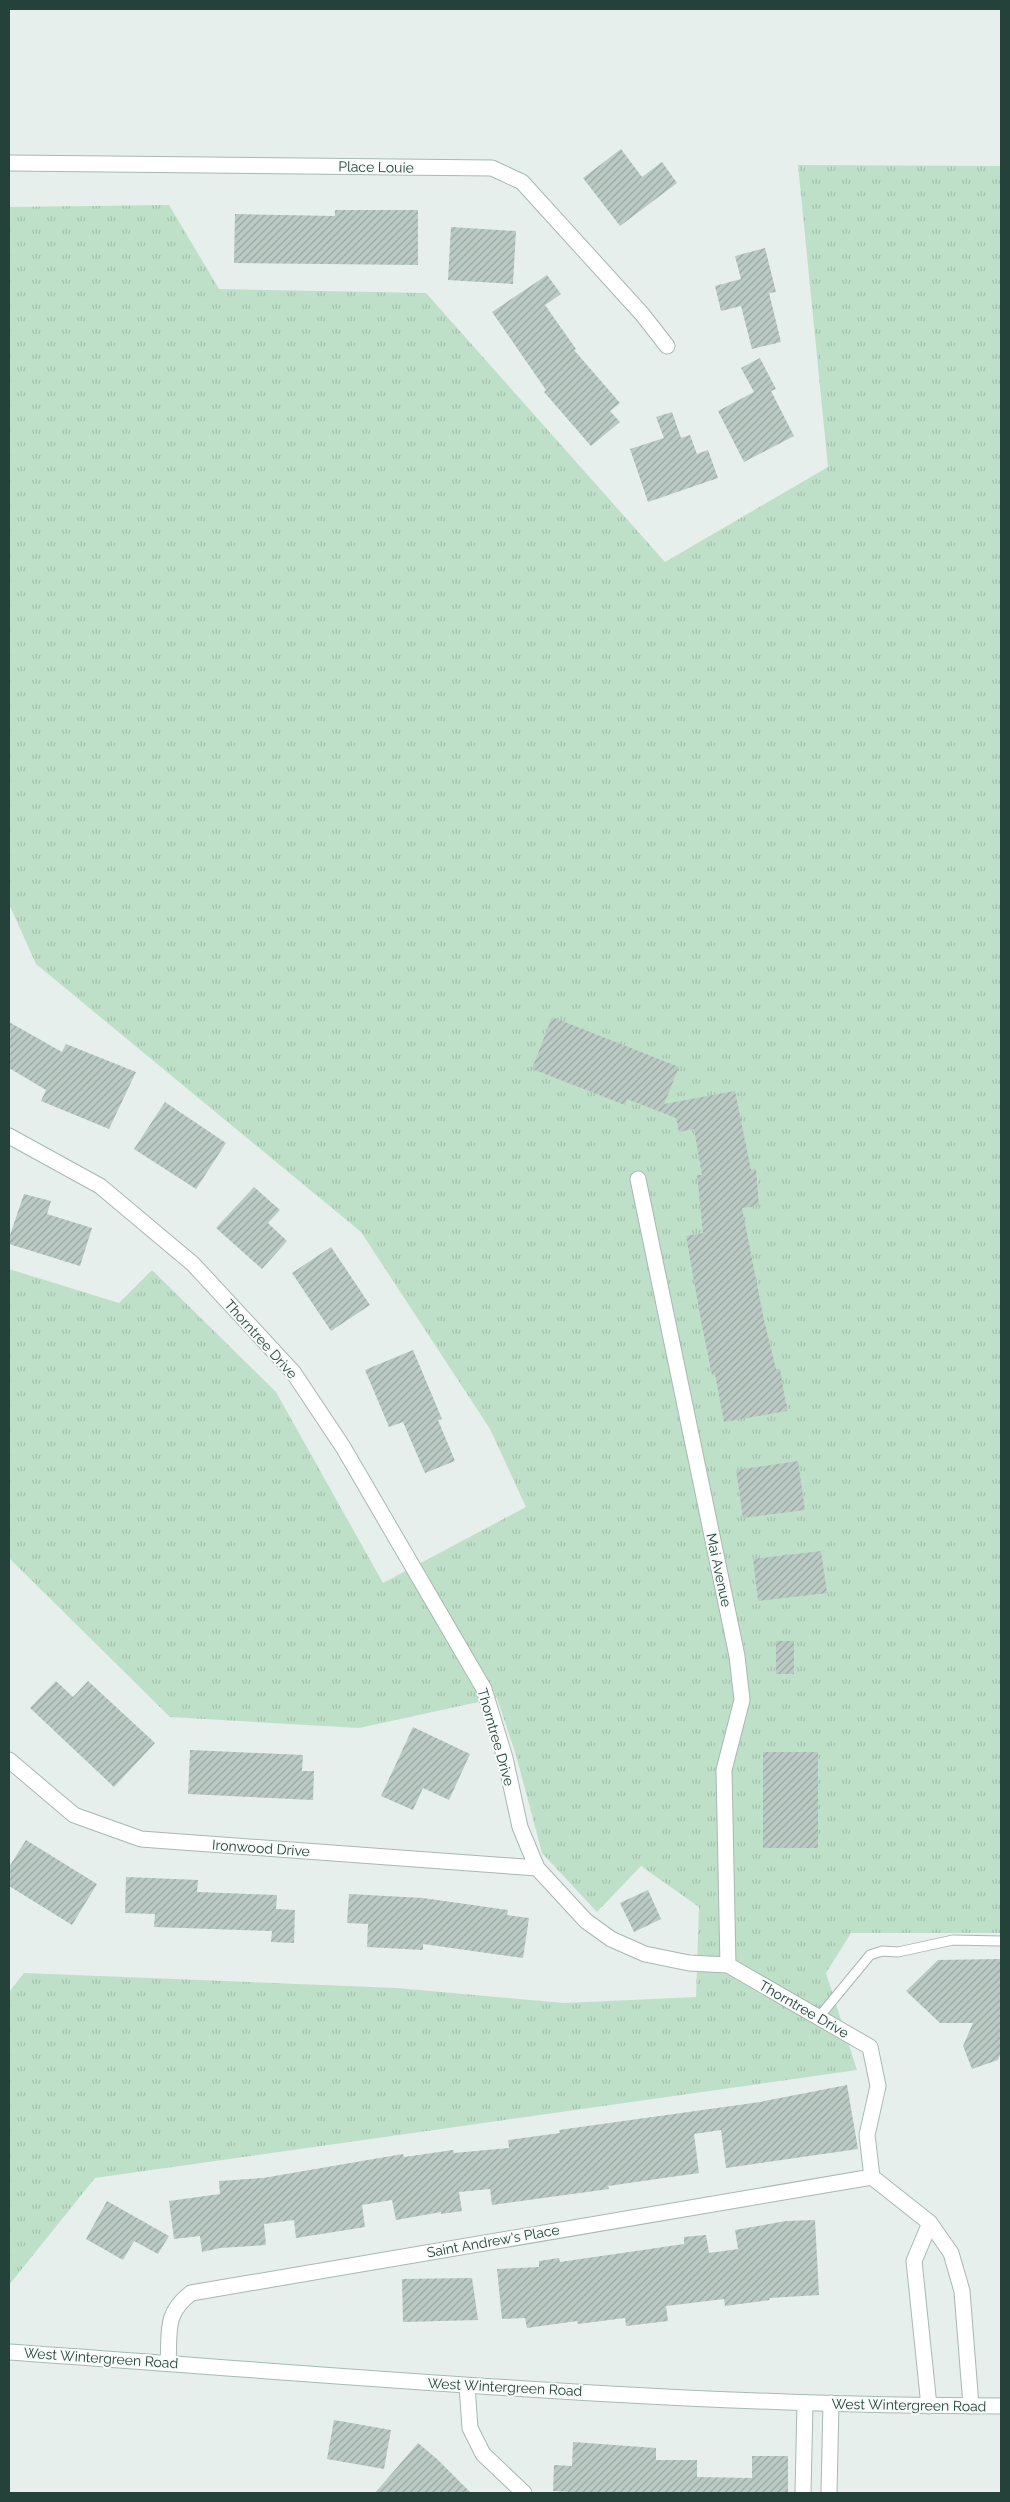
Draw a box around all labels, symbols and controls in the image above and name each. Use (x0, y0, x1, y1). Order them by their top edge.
street label: Place Louie (338, 158, 414, 176)
street label: Thorntree Drive (221, 1296, 301, 1382)
street label: Mai Avenue (703, 1532, 735, 1608)
street label: Thorntree Drive (474, 1686, 518, 1788)
street label: Ironwood Drive (212, 1837, 310, 1859)
street label: Thorntree Drive (756, 1977, 852, 2041)
street label: Saint Andrew's Place (425, 2221, 561, 2261)
street label: West Wintergreen Road (23, 2345, 179, 2371)
street label: West Wintergreen Road (427, 2375, 583, 2399)
street label: West Wintergreen Road (831, 2396, 987, 2414)

